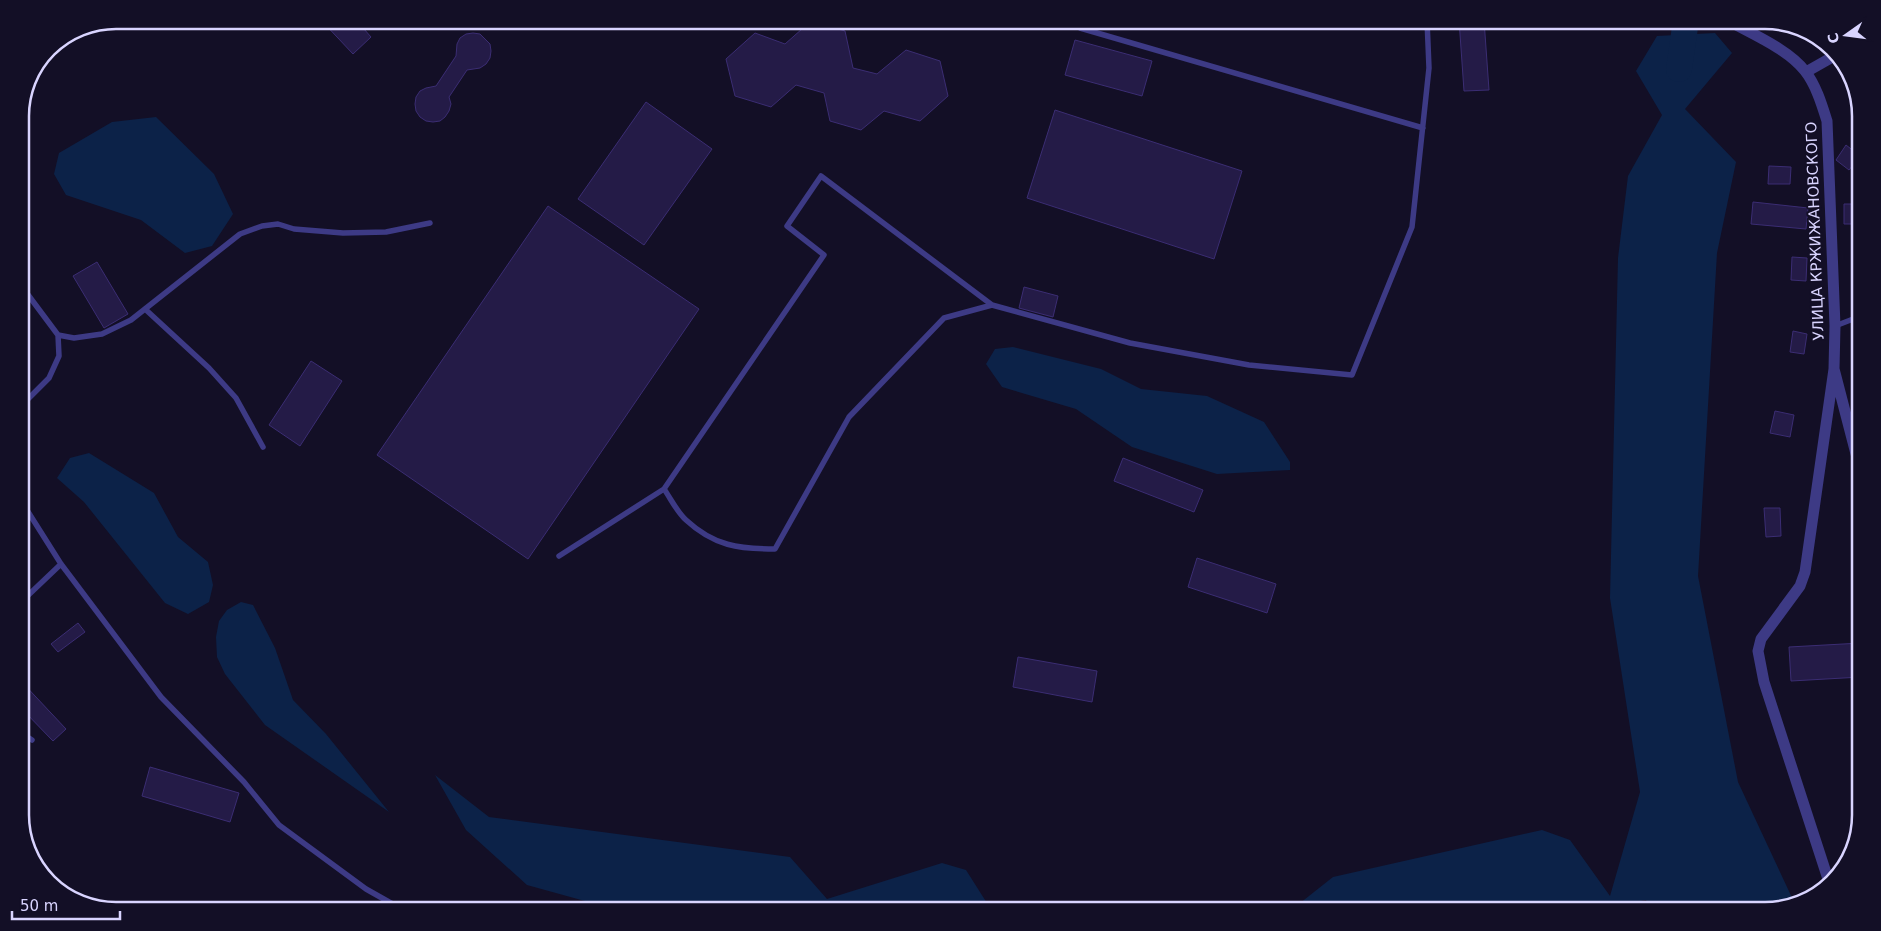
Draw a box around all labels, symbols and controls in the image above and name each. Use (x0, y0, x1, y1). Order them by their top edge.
north arrow (1821, 10, 1871, 60)
text: С (1824, 31, 1842, 45)
street label: УЛИЦА КРЖИЖАНОВСКОГО (1802, 121, 1828, 341)
scale bar (12, 888, 120, 920)
text: 50 m (20, 897, 58, 915)

